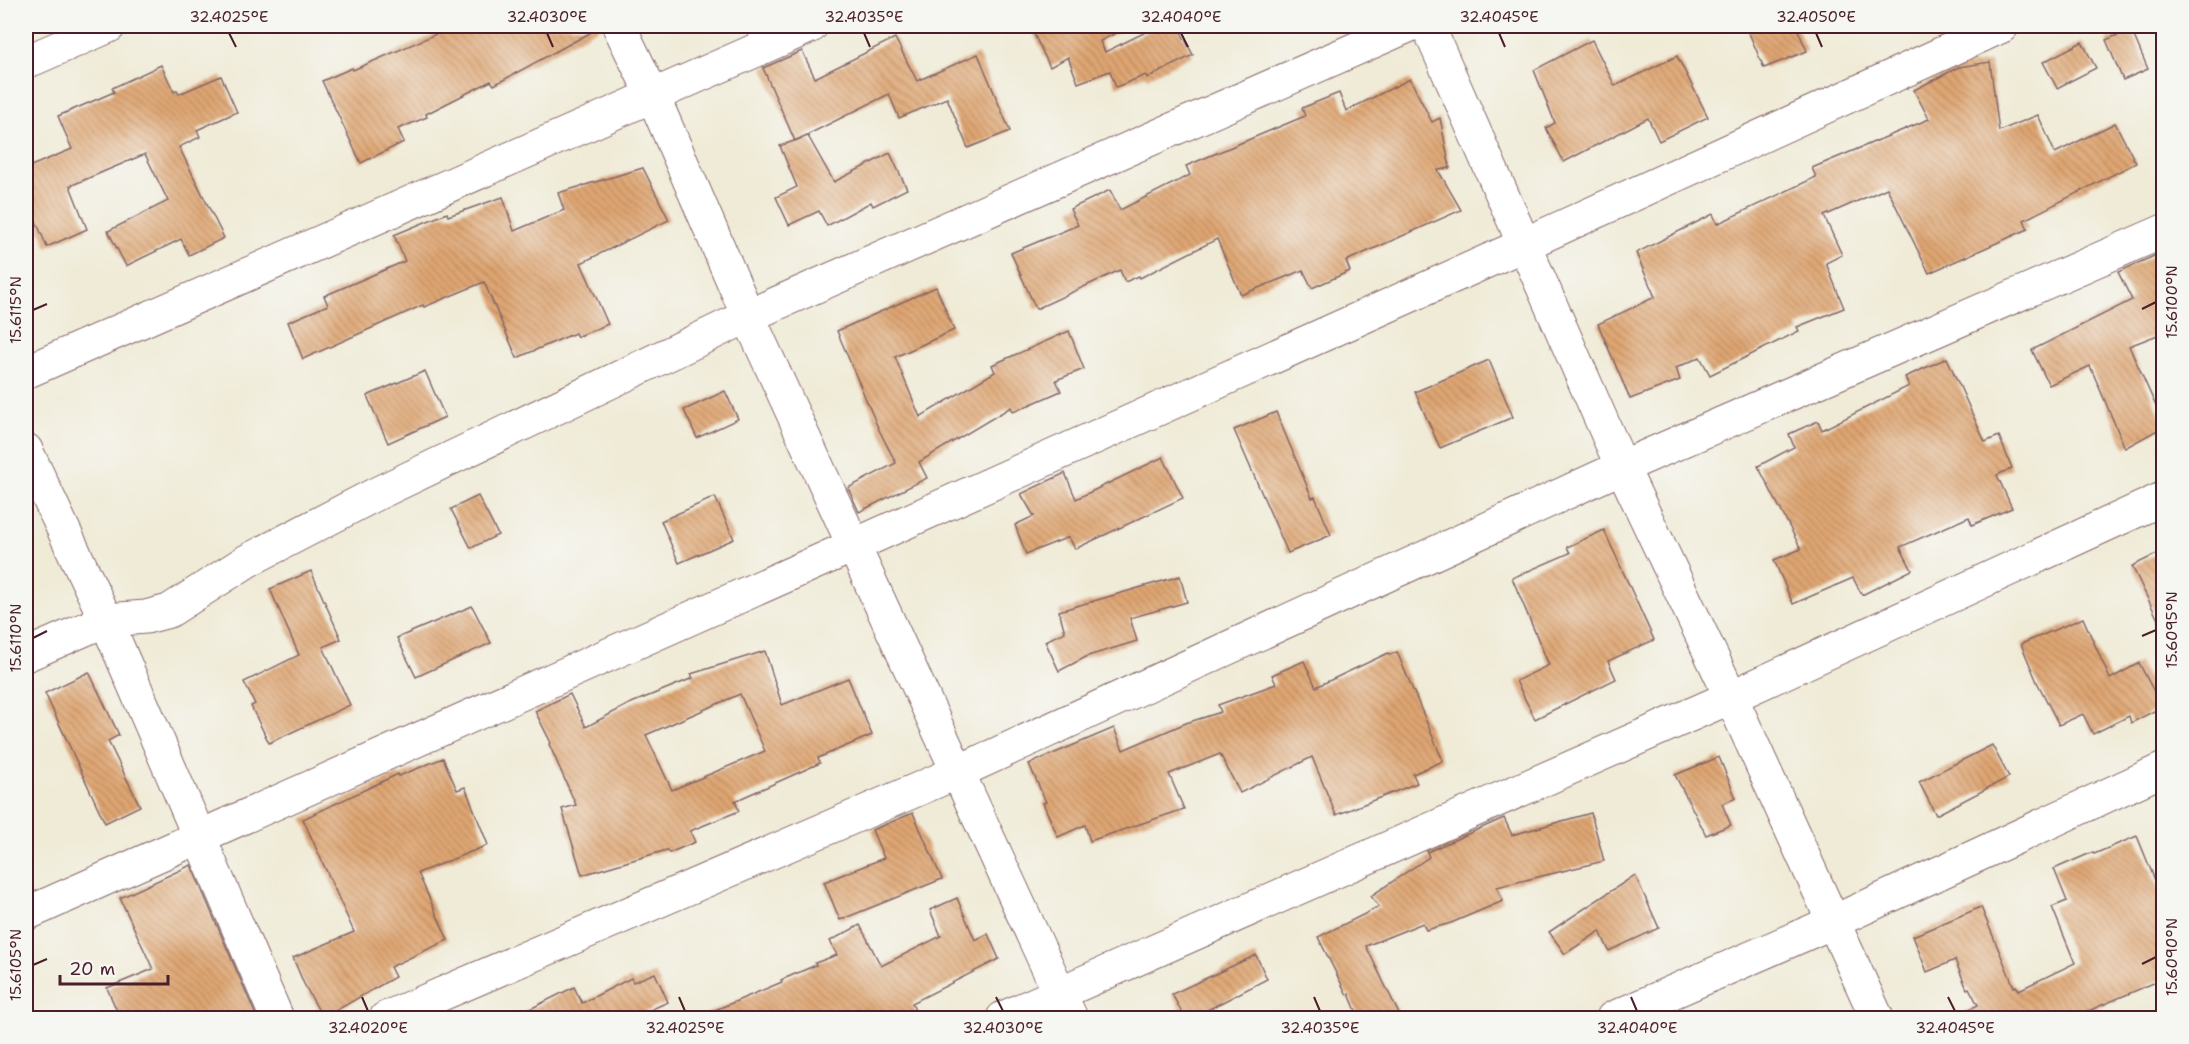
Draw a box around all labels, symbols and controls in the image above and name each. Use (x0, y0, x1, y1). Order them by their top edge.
text: 32.4025°E (190, 7, 268, 27)
text: 32.4030°E (507, 7, 587, 27)
text: 32.4035°E (825, 7, 903, 27)
text: 32.4040°E (1141, 7, 1221, 27)
text: 32.4045°E (1459, 7, 1539, 27)
text: 32.4050°E (1776, 7, 1856, 27)
text: 15.6100°N (2162, 265, 2182, 339)
text: 15.6115°N (6, 276, 26, 344)
text: 15.6095°N (2162, 591, 2182, 669)
text: 15.6110°N (6, 604, 26, 673)
text: 15.6090°N (2162, 918, 2182, 996)
text: 15.6105°N (6, 929, 26, 1001)
scale bar (60, 948, 168, 986)
text: 20 m (69, 957, 115, 981)
text: 32.4020°E (328, 1018, 408, 1038)
text: 32.4025°E (646, 1018, 724, 1038)
text: 32.4030°E (963, 1018, 1043, 1038)
text: 32.4035°E (1281, 1018, 1359, 1038)
text: 32.4040°E (1597, 1018, 1677, 1038)
text: 32.4045°E (1915, 1018, 1995, 1038)

